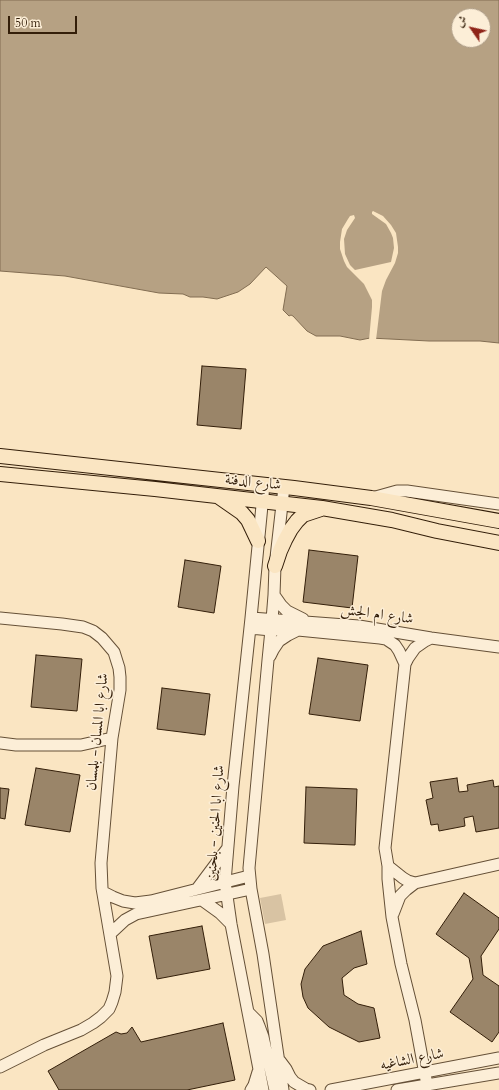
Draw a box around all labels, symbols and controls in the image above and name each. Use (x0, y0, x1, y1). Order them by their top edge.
scale bar (10, 8, 79, 34)
north arrow (451, 8, 491, 48)
text: ش (452, 13, 471, 30)
text: 50 m (15, 15, 41, 31)
street label: شارع الدفنة (224, 471, 282, 495)
street label: شارع ام الجش (340, 601, 414, 629)
street label: شارع ابا المسان - بلمسان (83, 672, 113, 792)
street label: شارع ابا الحنين - بلحنين (203, 764, 229, 882)
street label: شارع الشاغيه (379, 1045, 445, 1075)

